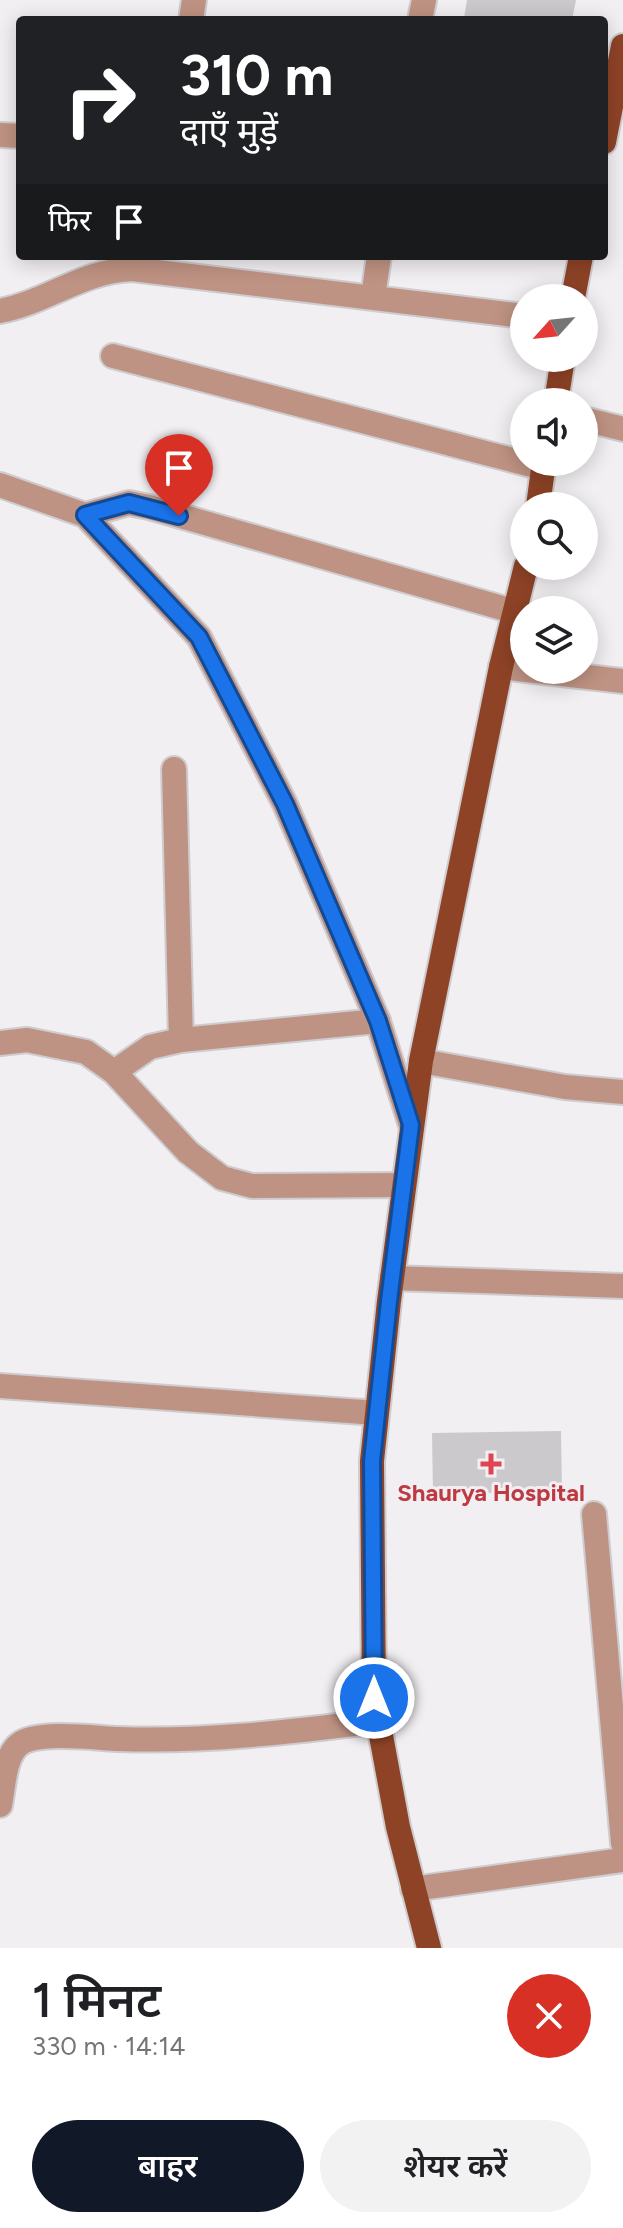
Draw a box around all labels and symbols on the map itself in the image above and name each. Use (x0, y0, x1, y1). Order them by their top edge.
north arrow (510, 284, 598, 372)
pin (145, 434, 213, 516)
marker: Shaurya Hospital (480, 1453, 502, 1475)
place label: Shaurya Hospital (397, 1478, 585, 1507)
position arrow (332, 1656, 416, 1740)

